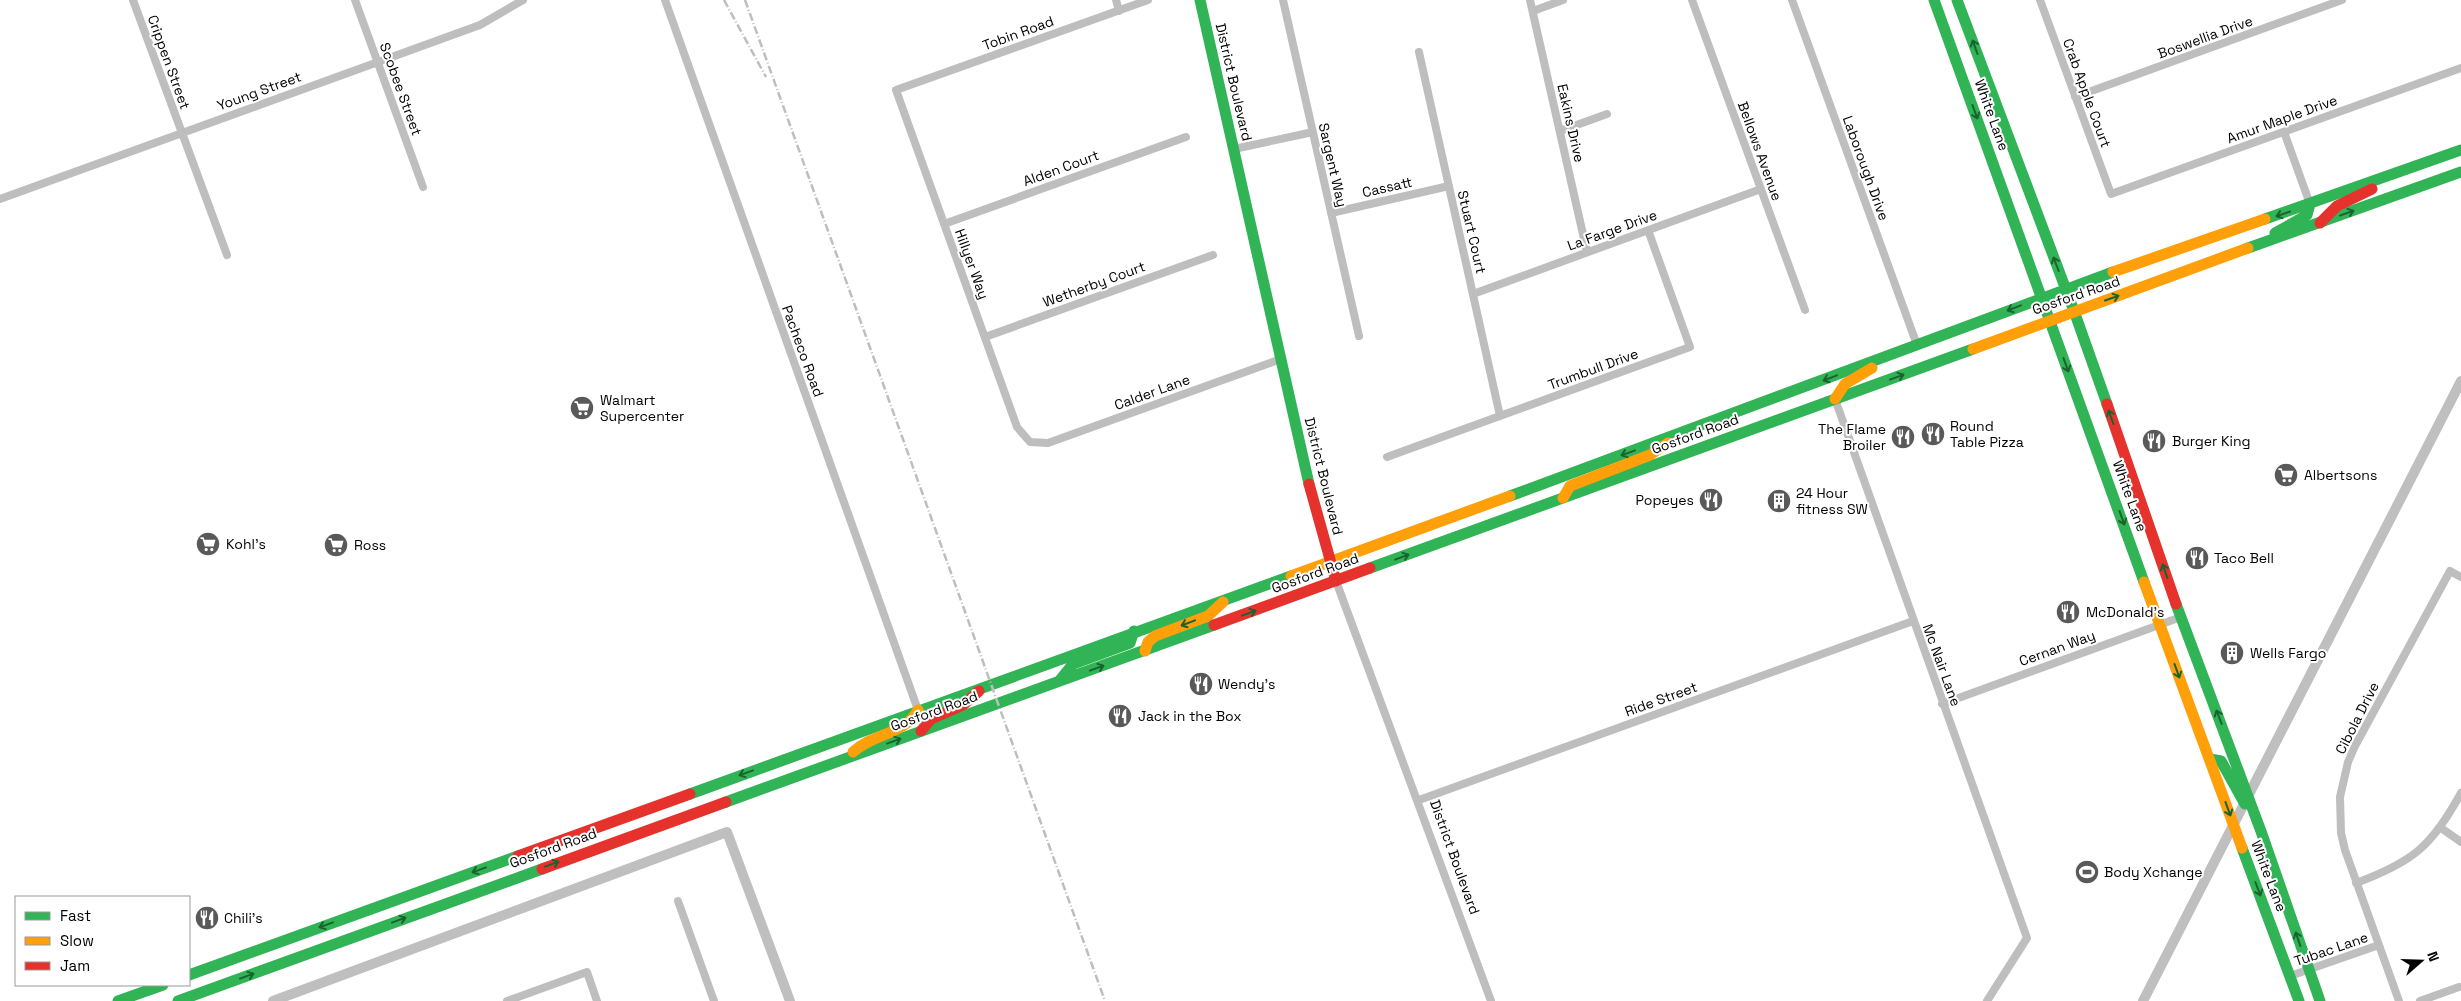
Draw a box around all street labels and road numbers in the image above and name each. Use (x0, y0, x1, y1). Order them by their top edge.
street label: Boswellia Drive (2155, 11, 2255, 63)
street label: Crippen Street (144, 12, 194, 112)
street label: Tobin Road (980, 12, 1056, 54)
street label: District Boulevard (1212, 21, 1256, 143)
street label: Crab Apple Court (2059, 36, 2115, 150)
street label: Scobee Street (376, 40, 426, 138)
street label: Young Street (214, 67, 304, 115)
street label: White Lane (1971, 77, 2013, 153)
street label: Eakins Drive (1553, 82, 1589, 164)
street label: Amur Maple Drive (2224, 91, 2340, 147)
street label: Bellows Avenue (1734, 99, 1786, 203)
street label: Laborough Drive (1839, 113, 1893, 223)
street label: Sargent Way (1315, 121, 1351, 209)
street label: Alden Court (1020, 146, 1102, 190)
street label: Cassatt (1360, 173, 1414, 201)
street label: Stuart Court (1454, 189, 1490, 275)
street label: La Farge Drive (1565, 205, 1659, 255)
street label: Hillyer Way (951, 226, 993, 302)
street label: Wetherby Court (1040, 257, 1148, 311)
street label: Gosford Road (2030, 272, 2122, 318)
street label: Pacheco Road (778, 303, 828, 399)
street label: Trumbull Drive (1545, 344, 1641, 394)
street label: Calder Lane (1112, 370, 1192, 414)
street label: Gosford Road (1649, 410, 1741, 458)
street label: District Boulevard (1301, 415, 1347, 537)
street label: White Lane (2109, 458, 2151, 534)
street label: Gosford Road (1269, 549, 1361, 597)
street label: Mc Nair Lane (1919, 621, 1965, 709)
street label: Cernan Way (2016, 626, 2098, 670)
street label: Ride Street (1622, 678, 1700, 720)
street label: Cibola Drive (2331, 679, 2383, 757)
street label: Gosford Road (888, 687, 980, 735)
street label: District Boulevard (1426, 797, 1484, 917)
street label: Gosford Road (507, 824, 599, 872)
street label: White Lane (2247, 838, 2291, 914)
street label: Tubac Lane (2292, 928, 2370, 970)

